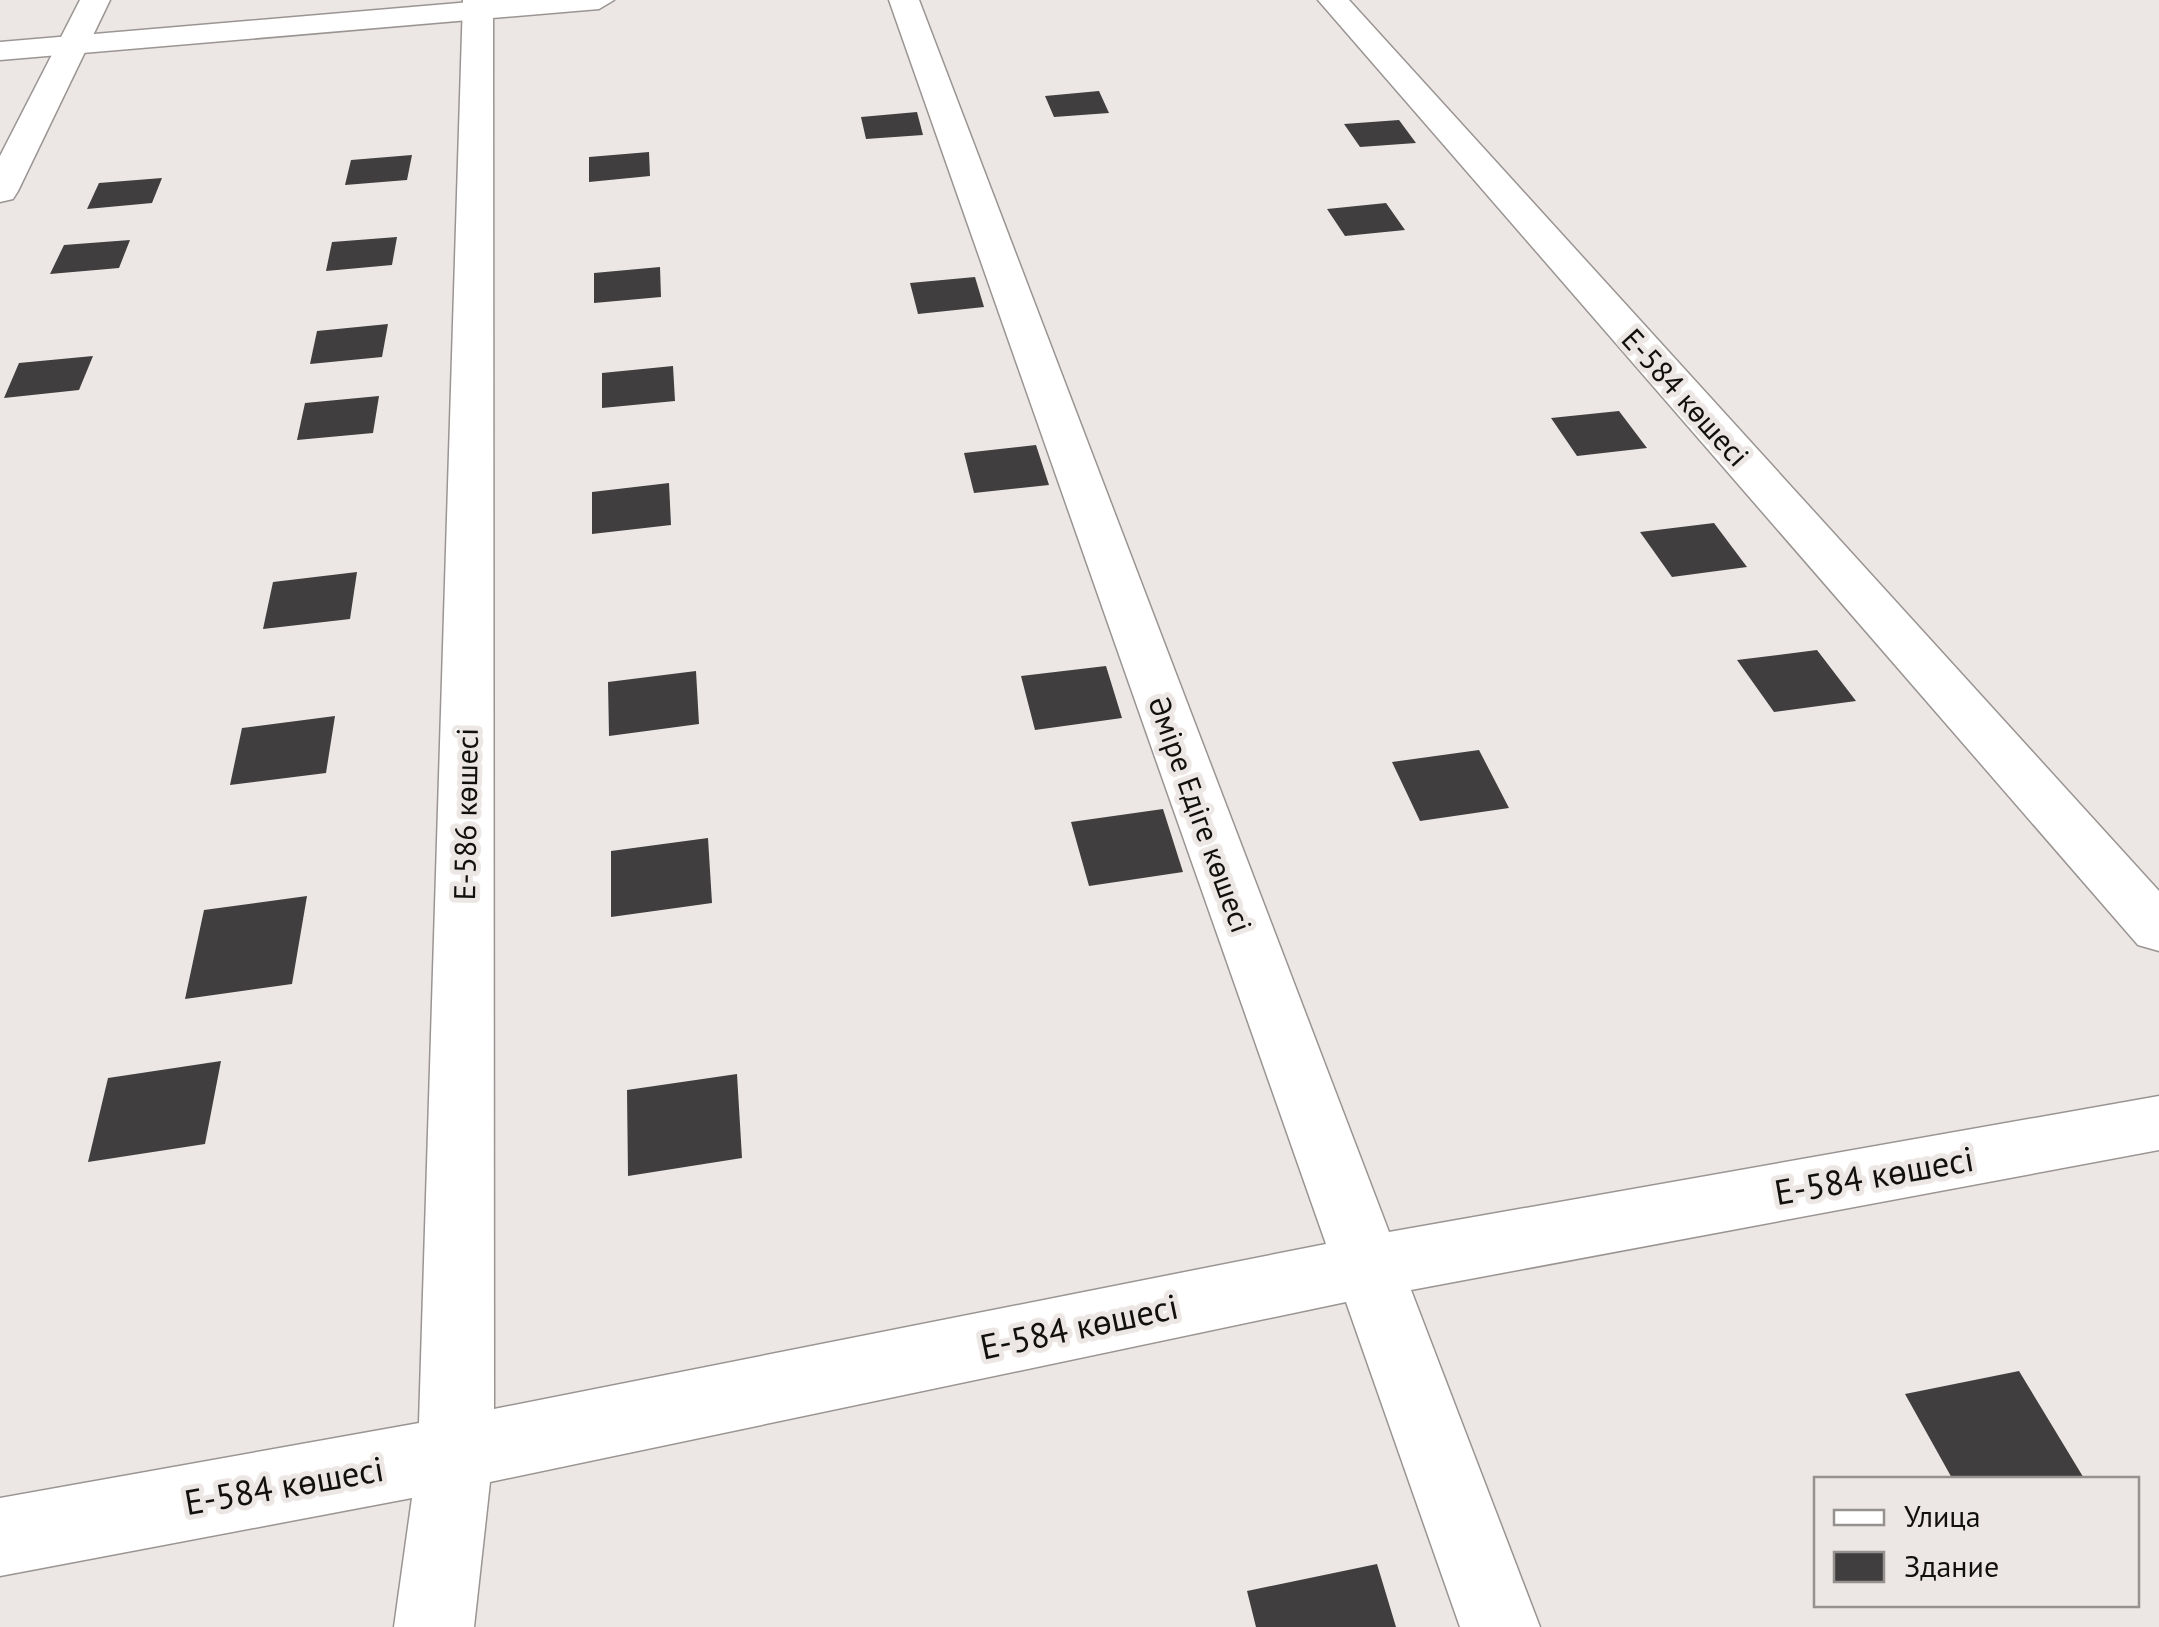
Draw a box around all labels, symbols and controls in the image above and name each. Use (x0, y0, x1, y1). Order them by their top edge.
street label: Е-584 көшесі (1614, 320, 1758, 474)
street label: Әміре Едіге көшесі (1140, 690, 1262, 938)
street label: Е-586 көшесі (444, 727, 486, 901)
street label: Е-584 көшесі (1771, 1135, 1977, 1215)
street label: Е-584 көшесі (976, 1283, 1182, 1369)
street label: Е-584 көшесі (181, 1445, 387, 1525)
legend (1814, 1477, 2139, 1607)
text: Улица (1904, 1496, 1981, 1535)
text: Здание (1904, 1546, 1999, 1585)

